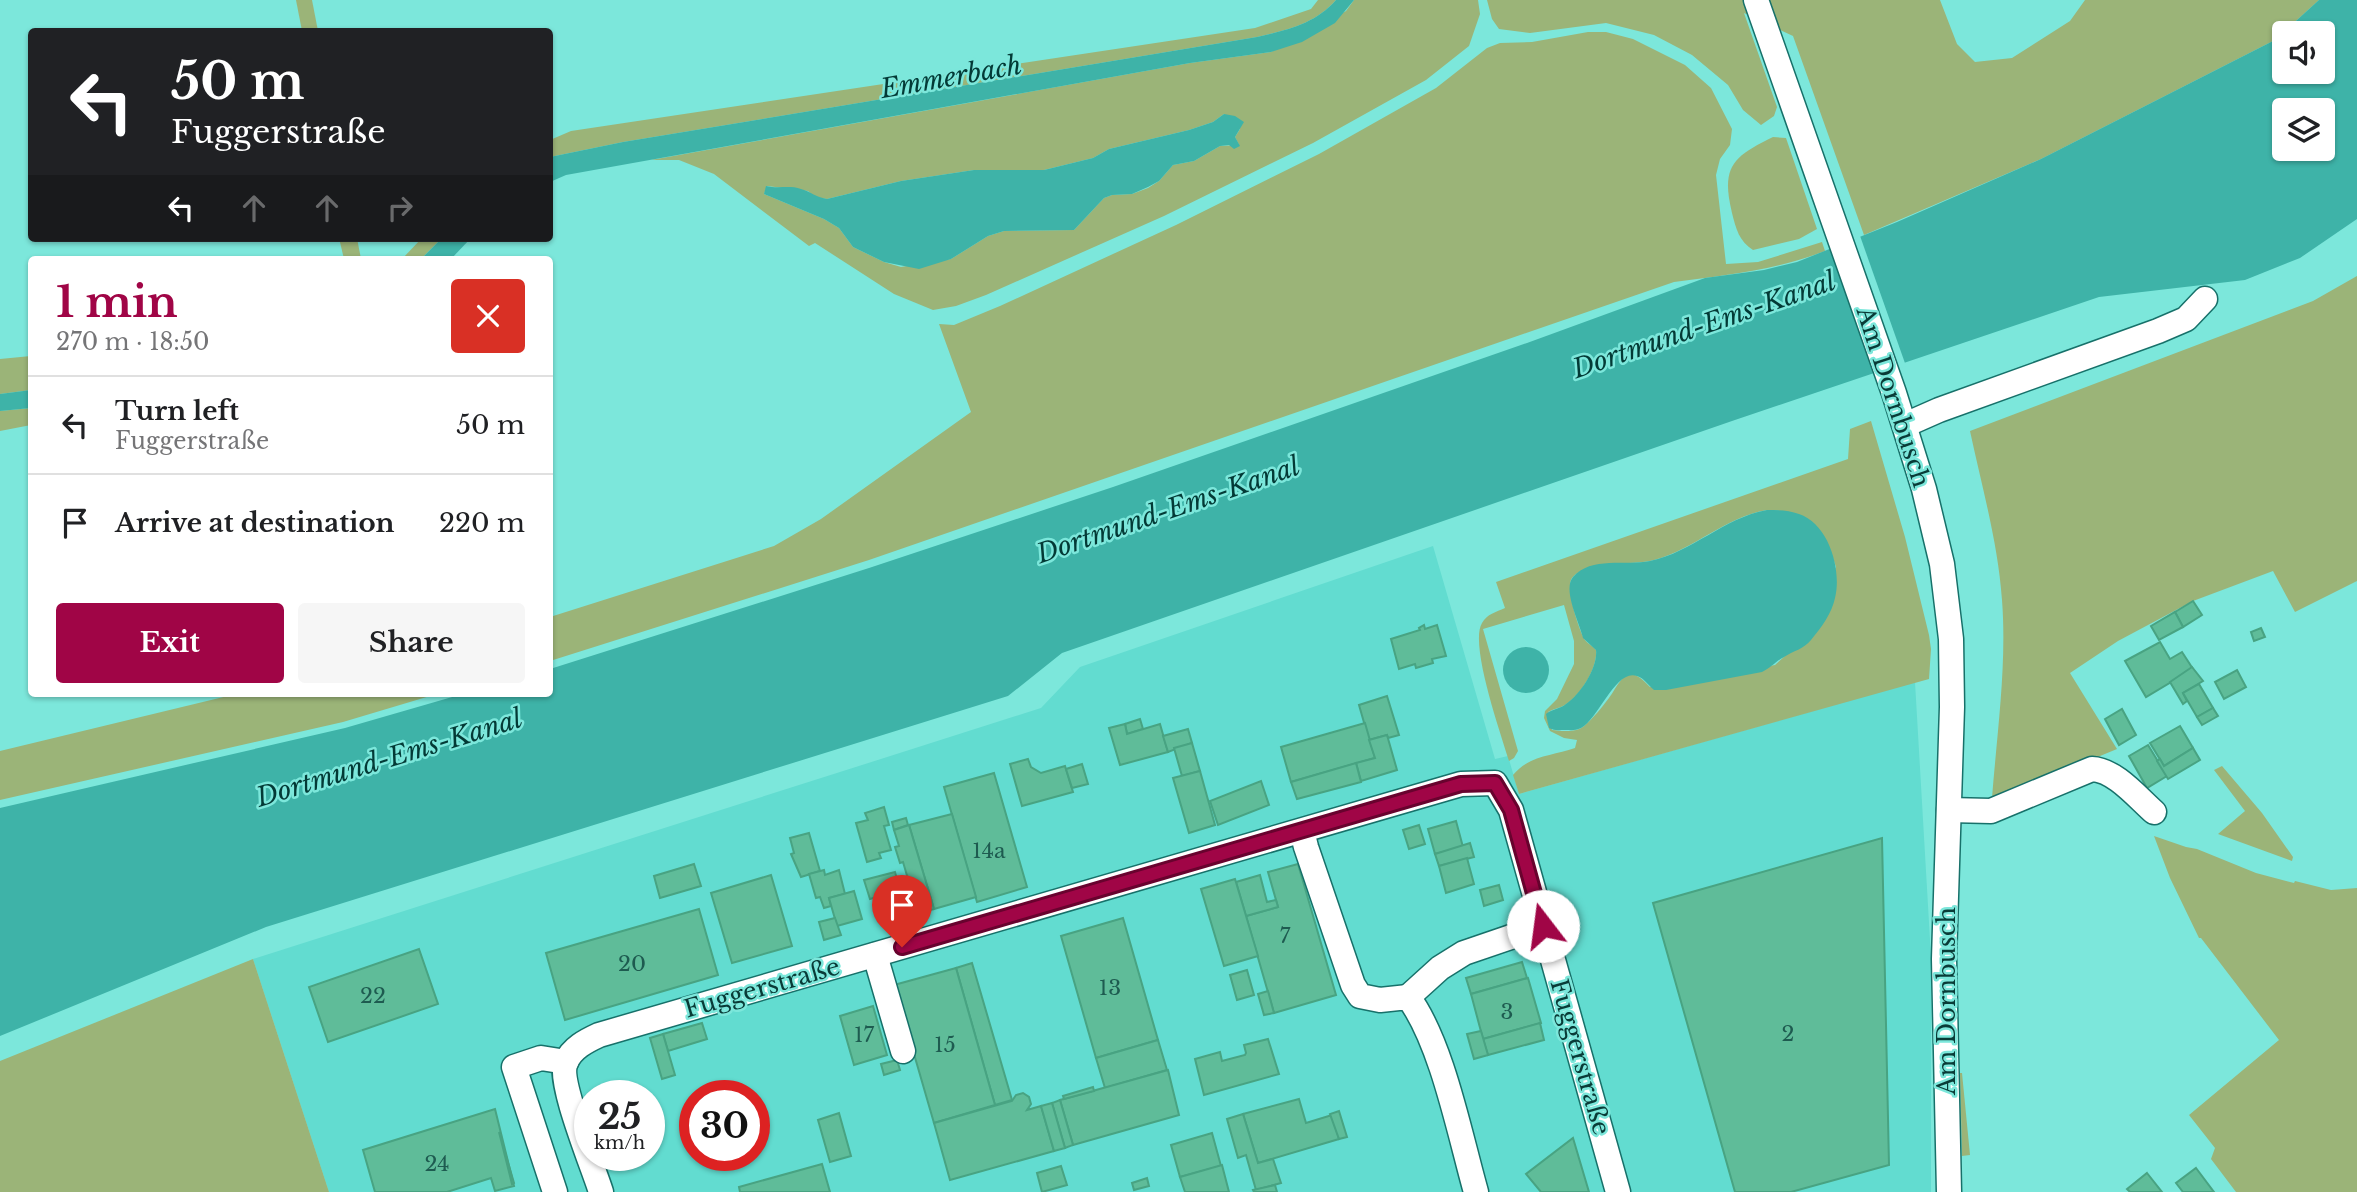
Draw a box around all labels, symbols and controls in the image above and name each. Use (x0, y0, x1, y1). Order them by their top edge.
map controls (2272, 21, 2335, 161)
button: sound (2272, 21, 2335, 84)
water label: Emmerbach (877, 49, 1024, 105)
text: 50 m (171, 51, 304, 112)
icon: left (56, 56, 147, 147)
button: layers (2272, 98, 2335, 161)
text: Fuggerstraße (171, 112, 385, 152)
icon: left (162, 189, 200, 227)
icon: ahead (235, 189, 273, 227)
icon: ahead (308, 189, 346, 227)
icon: right (381, 189, 419, 227)
water label: Dortmund-Ems-Kanal (1567, 265, 1841, 385)
text: 1 min (56, 276, 178, 328)
button: close (451, 279, 525, 353)
street label: Am Dornbusch (1850, 302, 1936, 491)
text: 270 m · 18:50 (56, 328, 209, 356)
text: Turn left (115, 395, 239, 427)
icon: left (56, 406, 94, 444)
text: 50 m (456, 409, 525, 441)
text: Fuggerstraße (115, 427, 269, 455)
water label: Dortmund-Ems-Kanal (1031, 450, 1305, 570)
icon: arrive (56, 504, 94, 542)
text: Arrive at destination (115, 507, 395, 539)
text: 220 m (439, 507, 525, 539)
button: Exit (56, 603, 284, 683)
button: Share (298, 603, 525, 683)
water label: Dortmund-Ems-Kanal (251, 702, 527, 814)
house number: 14a (972, 838, 1006, 864)
pin (872, 875, 932, 947)
icon: arrive (883, 886, 921, 924)
position arrow (1506, 889, 1580, 963)
street label: Am Dornbusch (1932, 907, 1961, 1096)
house number: 7 (1280, 923, 1291, 949)
house number: 20 (618, 951, 646, 977)
street label: Fuggerstraße (681, 951, 843, 1024)
house number: 13 (1099, 975, 1121, 1001)
street label: Fuggerstraße (1544, 976, 1617, 1138)
house number: 22 (360, 983, 386, 1009)
house number: 3 (1501, 999, 1513, 1025)
house number: 2 (1782, 1021, 1794, 1047)
house number: 17 (854, 1022, 874, 1048)
house number: 15 (934, 1032, 956, 1058)
speed limit sign: 30 (679, 1080, 770, 1171)
text: 25 (598, 1095, 641, 1138)
text: km/h (594, 1132, 645, 1154)
house number: 24 (424, 1151, 450, 1177)

